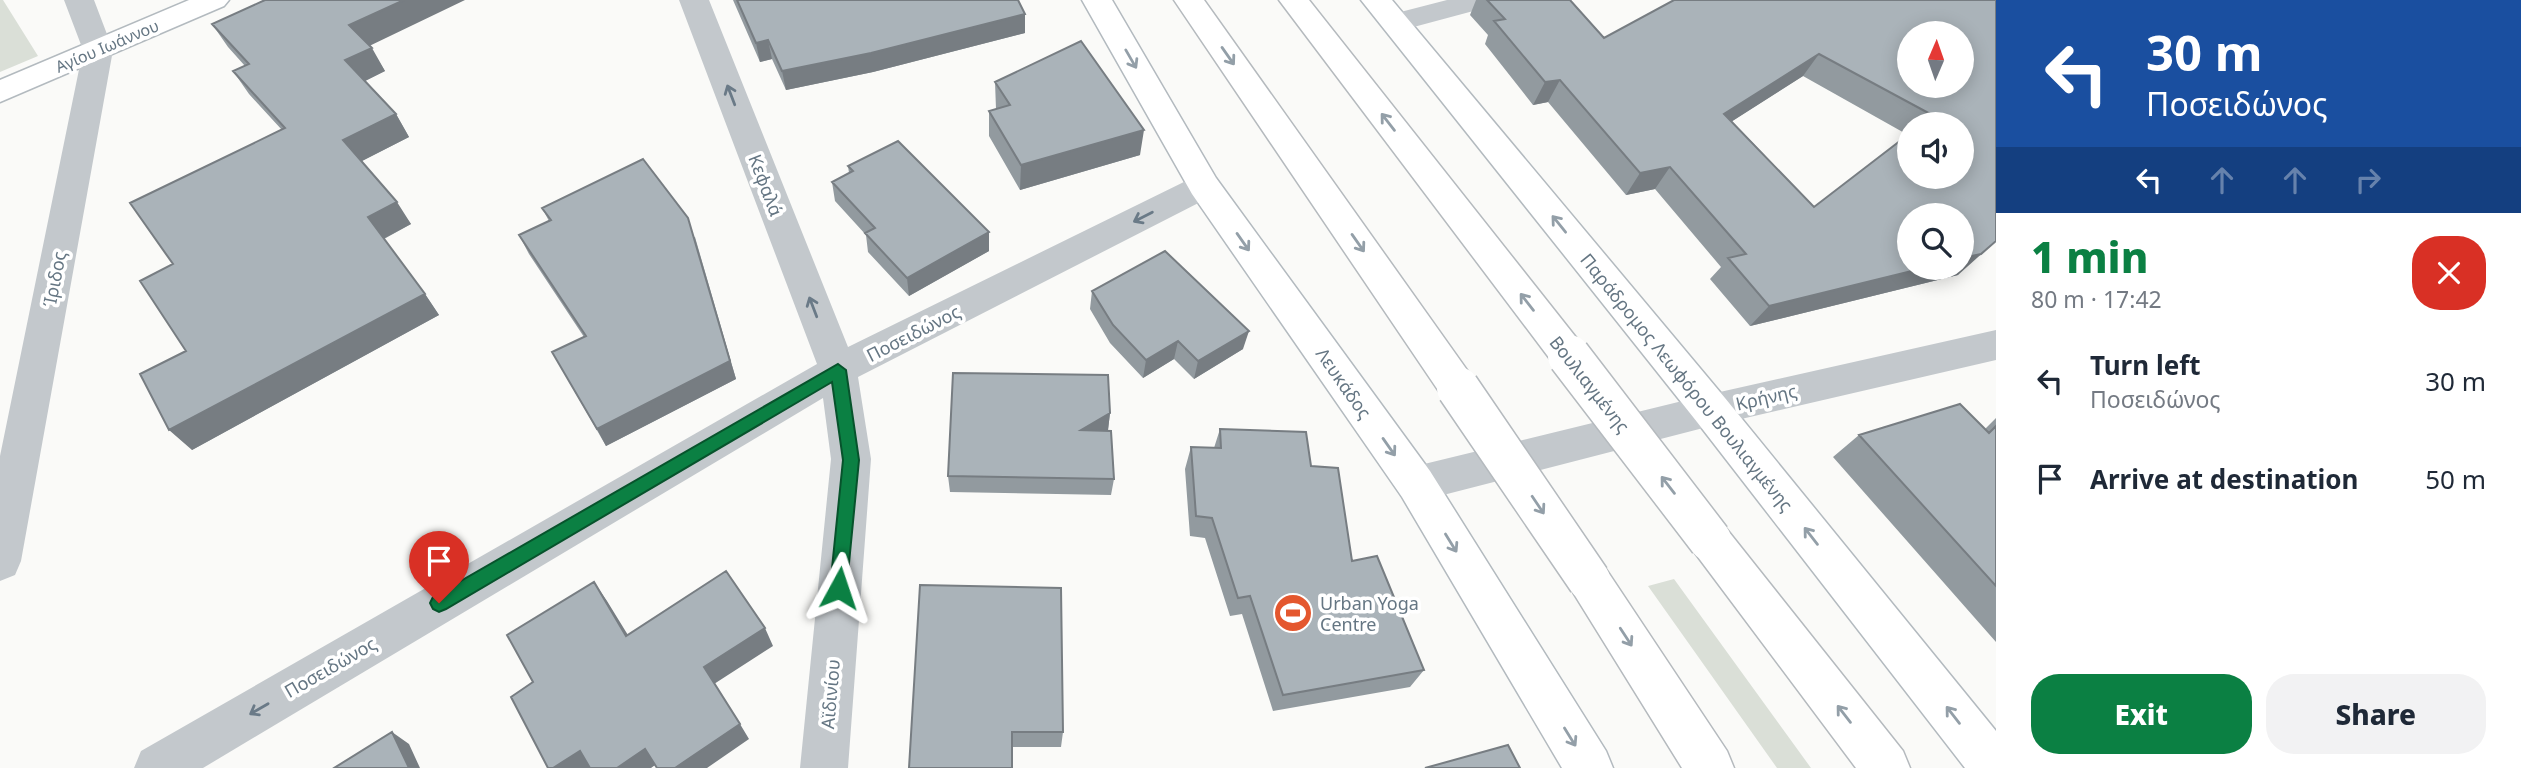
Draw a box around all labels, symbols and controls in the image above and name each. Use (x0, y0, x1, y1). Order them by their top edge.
street label: Αγίου Ιωάννου (52, 14, 162, 78)
text: 30 m (2146, 19, 2263, 85)
north arrow (1897, 21, 1974, 98)
map controls (1897, 21, 1974, 280)
icon: left (2031, 28, 2122, 119)
one-way arrow (1221, 46, 1235, 65)
one-way arrow (1124, 49, 1138, 69)
text: Ποσειδώνος (2146, 82, 2328, 125)
one-way arrow (724, 84, 737, 106)
button: sound (1897, 112, 1974, 189)
one-way arrow (1381, 114, 1396, 132)
street label: Κεφαλά (743, 151, 789, 219)
icon: left (2130, 161, 2168, 199)
icon: ahead (2203, 161, 2241, 199)
icon: ahead (2276, 161, 2314, 199)
icon: right (2349, 161, 2387, 199)
button: search (1897, 203, 1974, 280)
one-way arrow (1133, 210, 1154, 224)
one-way arrow (1552, 216, 1567, 234)
text: 1 min (2031, 228, 2148, 285)
one-way arrow (1236, 232, 1250, 251)
one-way arrow (1351, 233, 1365, 252)
button: close (2412, 236, 2486, 310)
street label: Ίριδος (37, 249, 71, 309)
street label: Παράδρομος Λεωφόρου Βουλιαγμένης (1576, 249, 1798, 515)
text: 80 m · 17:42 (2031, 283, 2162, 315)
one-way arrow (1520, 294, 1535, 312)
one-way arrow (806, 296, 819, 318)
street label: Ποσειδώνος (862, 299, 964, 367)
street label: Βουλιαγμένης (1546, 331, 1634, 437)
street label: Λευκάδος (1311, 343, 1377, 423)
text: Turn left (2090, 347, 2201, 383)
icon: left (2031, 362, 2069, 400)
text: 30 m (2425, 363, 2486, 399)
street label: Κρήνης (1733, 378, 1799, 416)
text: Ποσειδώνος (2090, 383, 2221, 415)
one-way arrow (1382, 437, 1396, 456)
icon: arrive (2031, 460, 2069, 498)
text: Arrive at destination (2090, 461, 2359, 497)
text: 50 m (2425, 461, 2486, 497)
one-way arrow (1661, 477, 1676, 495)
one-way arrow (1531, 495, 1545, 514)
one-way arrow (1804, 528, 1819, 546)
pin (409, 531, 469, 603)
one-way arrow (1445, 532, 1459, 552)
icon: arrive (420, 542, 458, 580)
position arrow (802, 551, 876, 625)
place label: Urban Yoga Centre (1320, 591, 1419, 636)
sports icon: Urban Yoga Centre (1272, 592, 1314, 634)
one-way arrow (1618, 627, 1633, 646)
street label: Ποσειδώνος (280, 631, 380, 703)
street label: Αϊδινίου (815, 658, 845, 730)
button: Exit (2031, 674, 2252, 754)
button: Share (2266, 674, 2486, 754)
one-way arrow (250, 702, 270, 716)
one-way arrow (1837, 705, 1852, 724)
one-way arrow (1945, 706, 1960, 724)
one-way arrow (1564, 726, 1578, 746)

